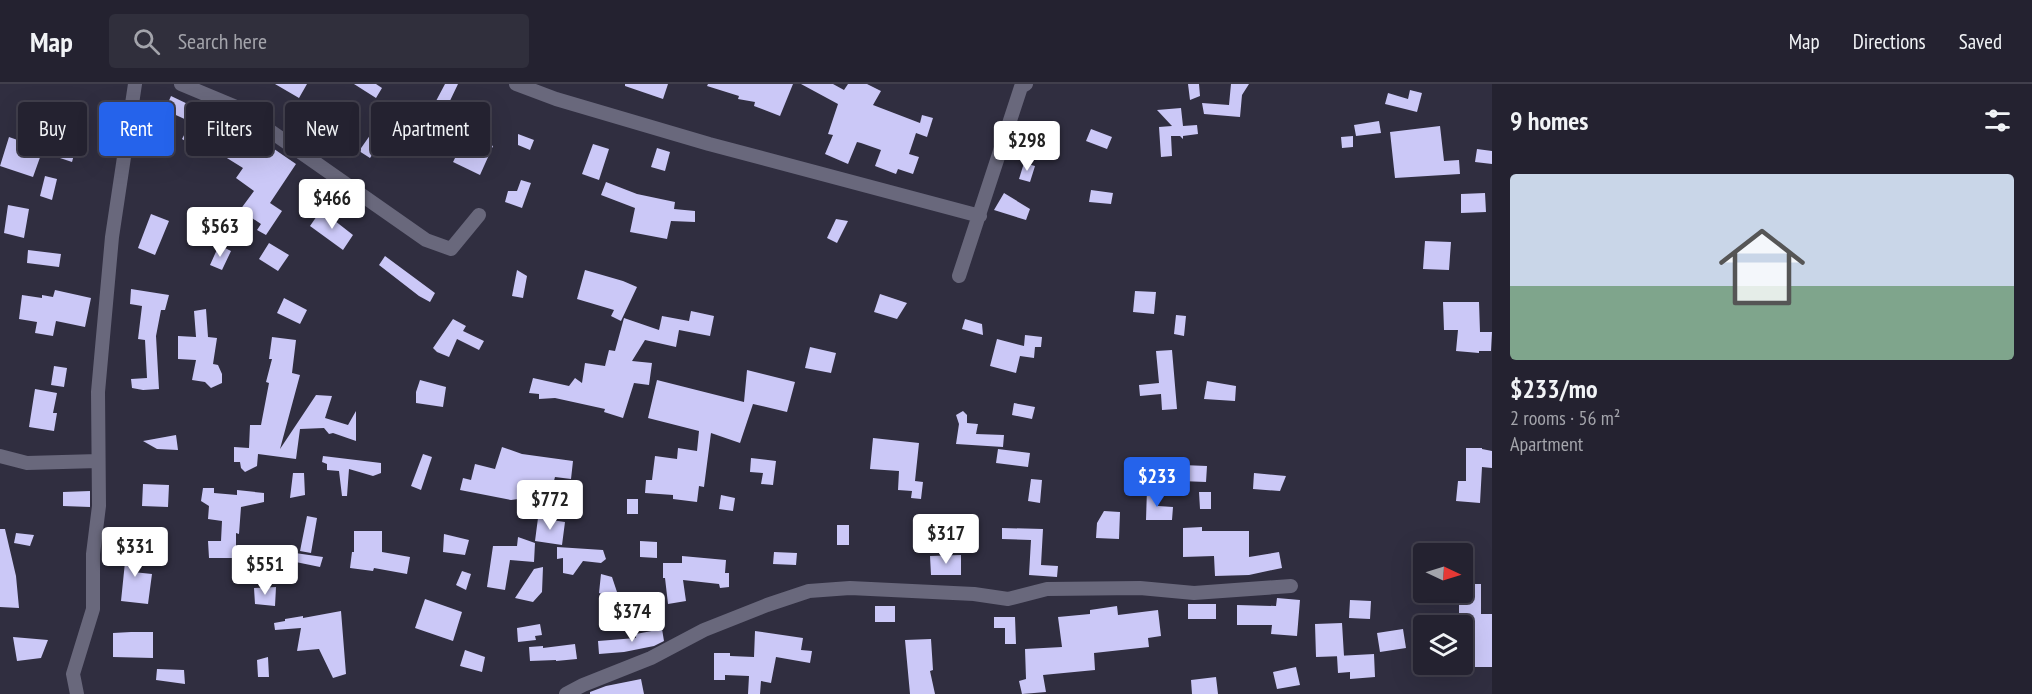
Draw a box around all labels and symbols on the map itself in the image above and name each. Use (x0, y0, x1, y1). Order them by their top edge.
pin: $298 (991, 121, 1063, 172)
pin: $466 (296, 179, 368, 230)
pin: $563 (184, 207, 256, 258)
pin: $233 (1121, 457, 1193, 508)
pin: $772 (514, 480, 586, 531)
pin: $317 (910, 514, 982, 565)
pin: $331 (99, 527, 171, 578)
north arrow (1413, 543, 1473, 603)
pin: $551 (229, 545, 301, 596)
pin: $374 (596, 592, 668, 643)

